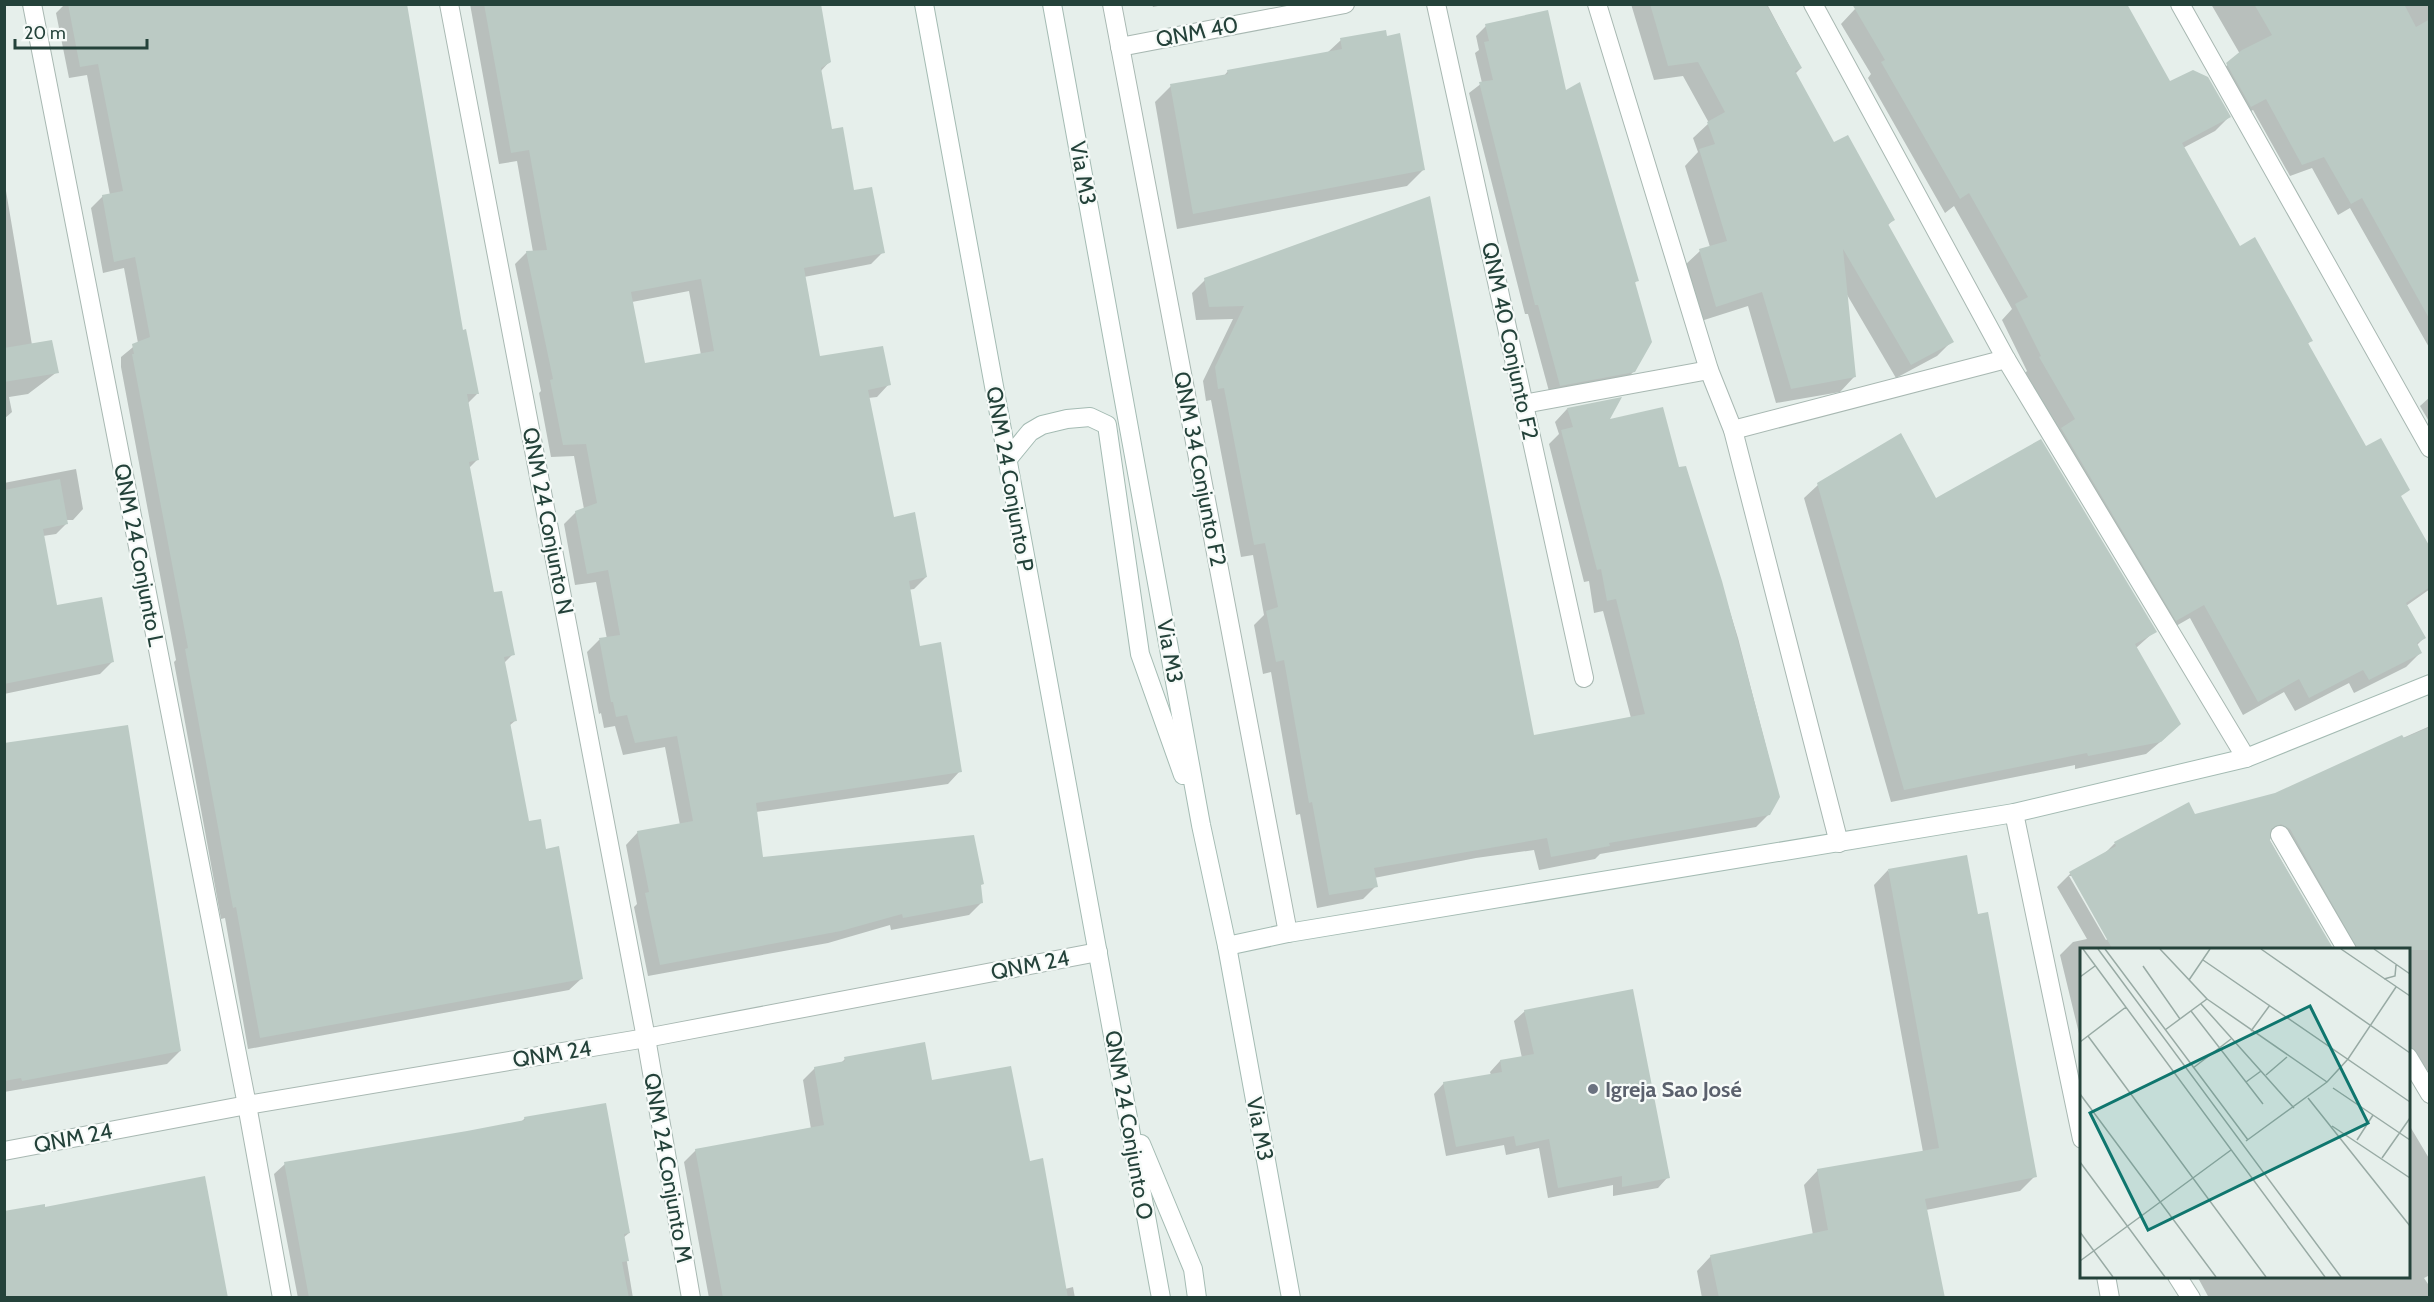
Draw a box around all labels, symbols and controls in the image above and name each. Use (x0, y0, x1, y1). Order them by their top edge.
street label: QNM 40 (1154, 11, 1240, 53)
scale bar (15, 12, 147, 50)
text: 20 m (24, 22, 66, 44)
street label: Via M3 (1064, 139, 1102, 207)
street label: QNM 40 Conjunto F2 (1476, 240, 1544, 442)
street label: QNM 34 Conjunto F2 (1168, 369, 1232, 569)
street label: QNM 24 Conjunto P (980, 384, 1040, 574)
street label: QNM 24 Conjunto N (517, 425, 579, 617)
street label: QNM 24 Conjunto L (108, 461, 170, 649)
street label: Via M3 (1151, 617, 1189, 685)
street label: QNM 24 (988, 944, 1072, 986)
inset map (2080, 948, 2410, 1278)
street label: QNM 24 Conjunto O (1099, 1028, 1159, 1222)
street label: QNM 24 (511, 1034, 594, 1074)
street label: QNM 24 Conjunto M (638, 1071, 698, 1265)
place label: Igreja Sao José (1605, 1076, 1742, 1103)
marker: Igreja Sao José (1586, 1082, 1600, 1096)
street label: Via M3 (1241, 1095, 1279, 1163)
street label: QNM 24 (31, 1117, 115, 1159)

